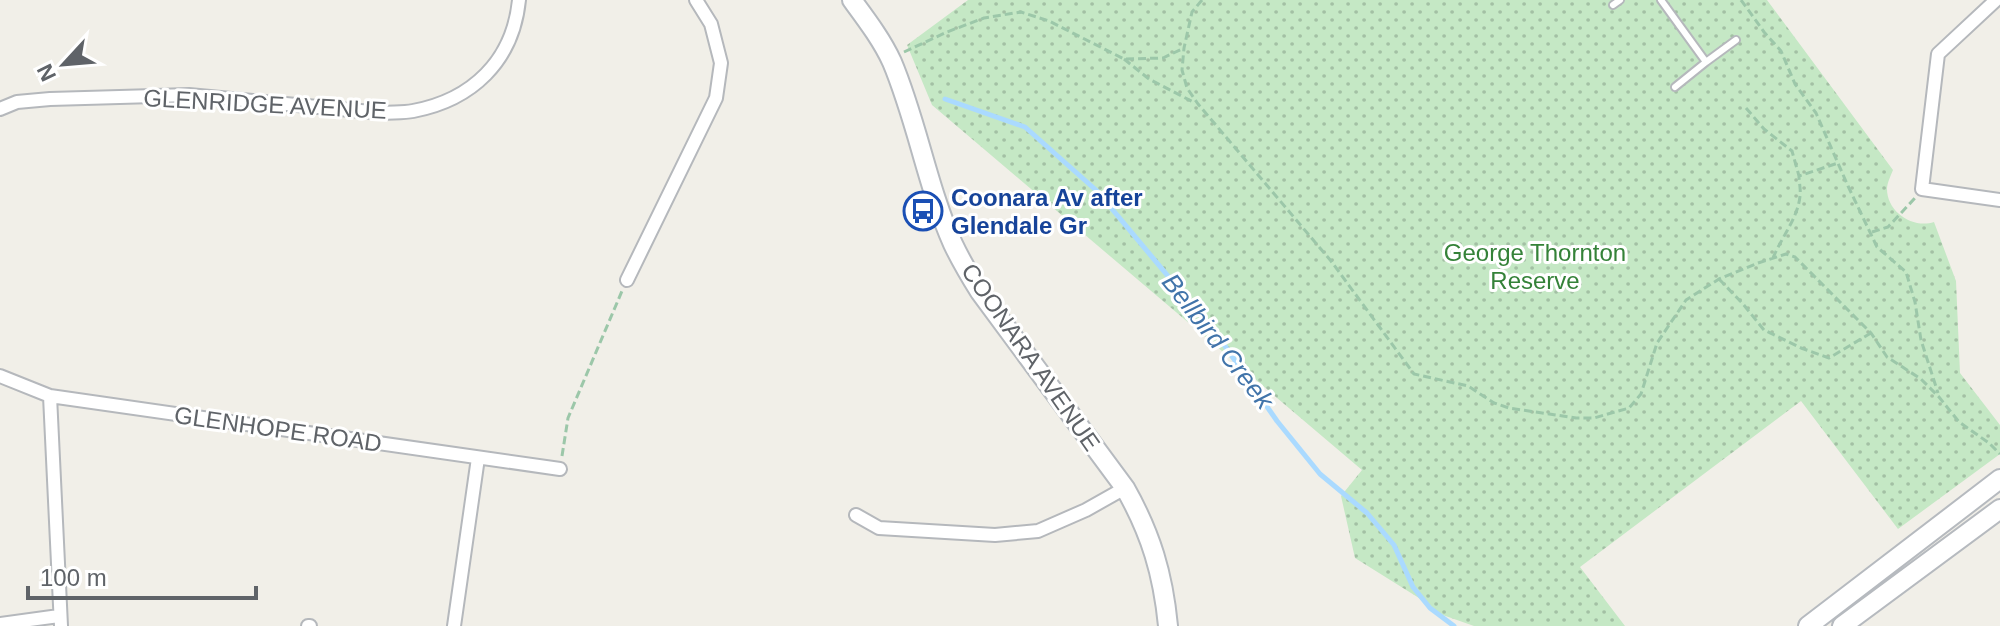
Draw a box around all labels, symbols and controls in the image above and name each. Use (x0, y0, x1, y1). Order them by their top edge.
north arrow (24, 24, 104, 104)
text: N (32, 60, 61, 85)
street label: GLENRIDGE AVENUE (143, 84, 387, 124)
place label: Coonara Av after Glendale Gr (951, 184, 1143, 239)
bus stop icon: Coonara Av after Glendale Gr (902, 190, 944, 232)
park label: George Thornton Reserve (1444, 239, 1626, 294)
street label: COONARA AVENUE (956, 258, 1106, 456)
water label: Bellbird Creek (1156, 267, 1281, 416)
street label: GLENHOPE ROAD (172, 401, 384, 457)
scale bar (28, 550, 256, 600)
text: 100 m (40, 564, 107, 591)

